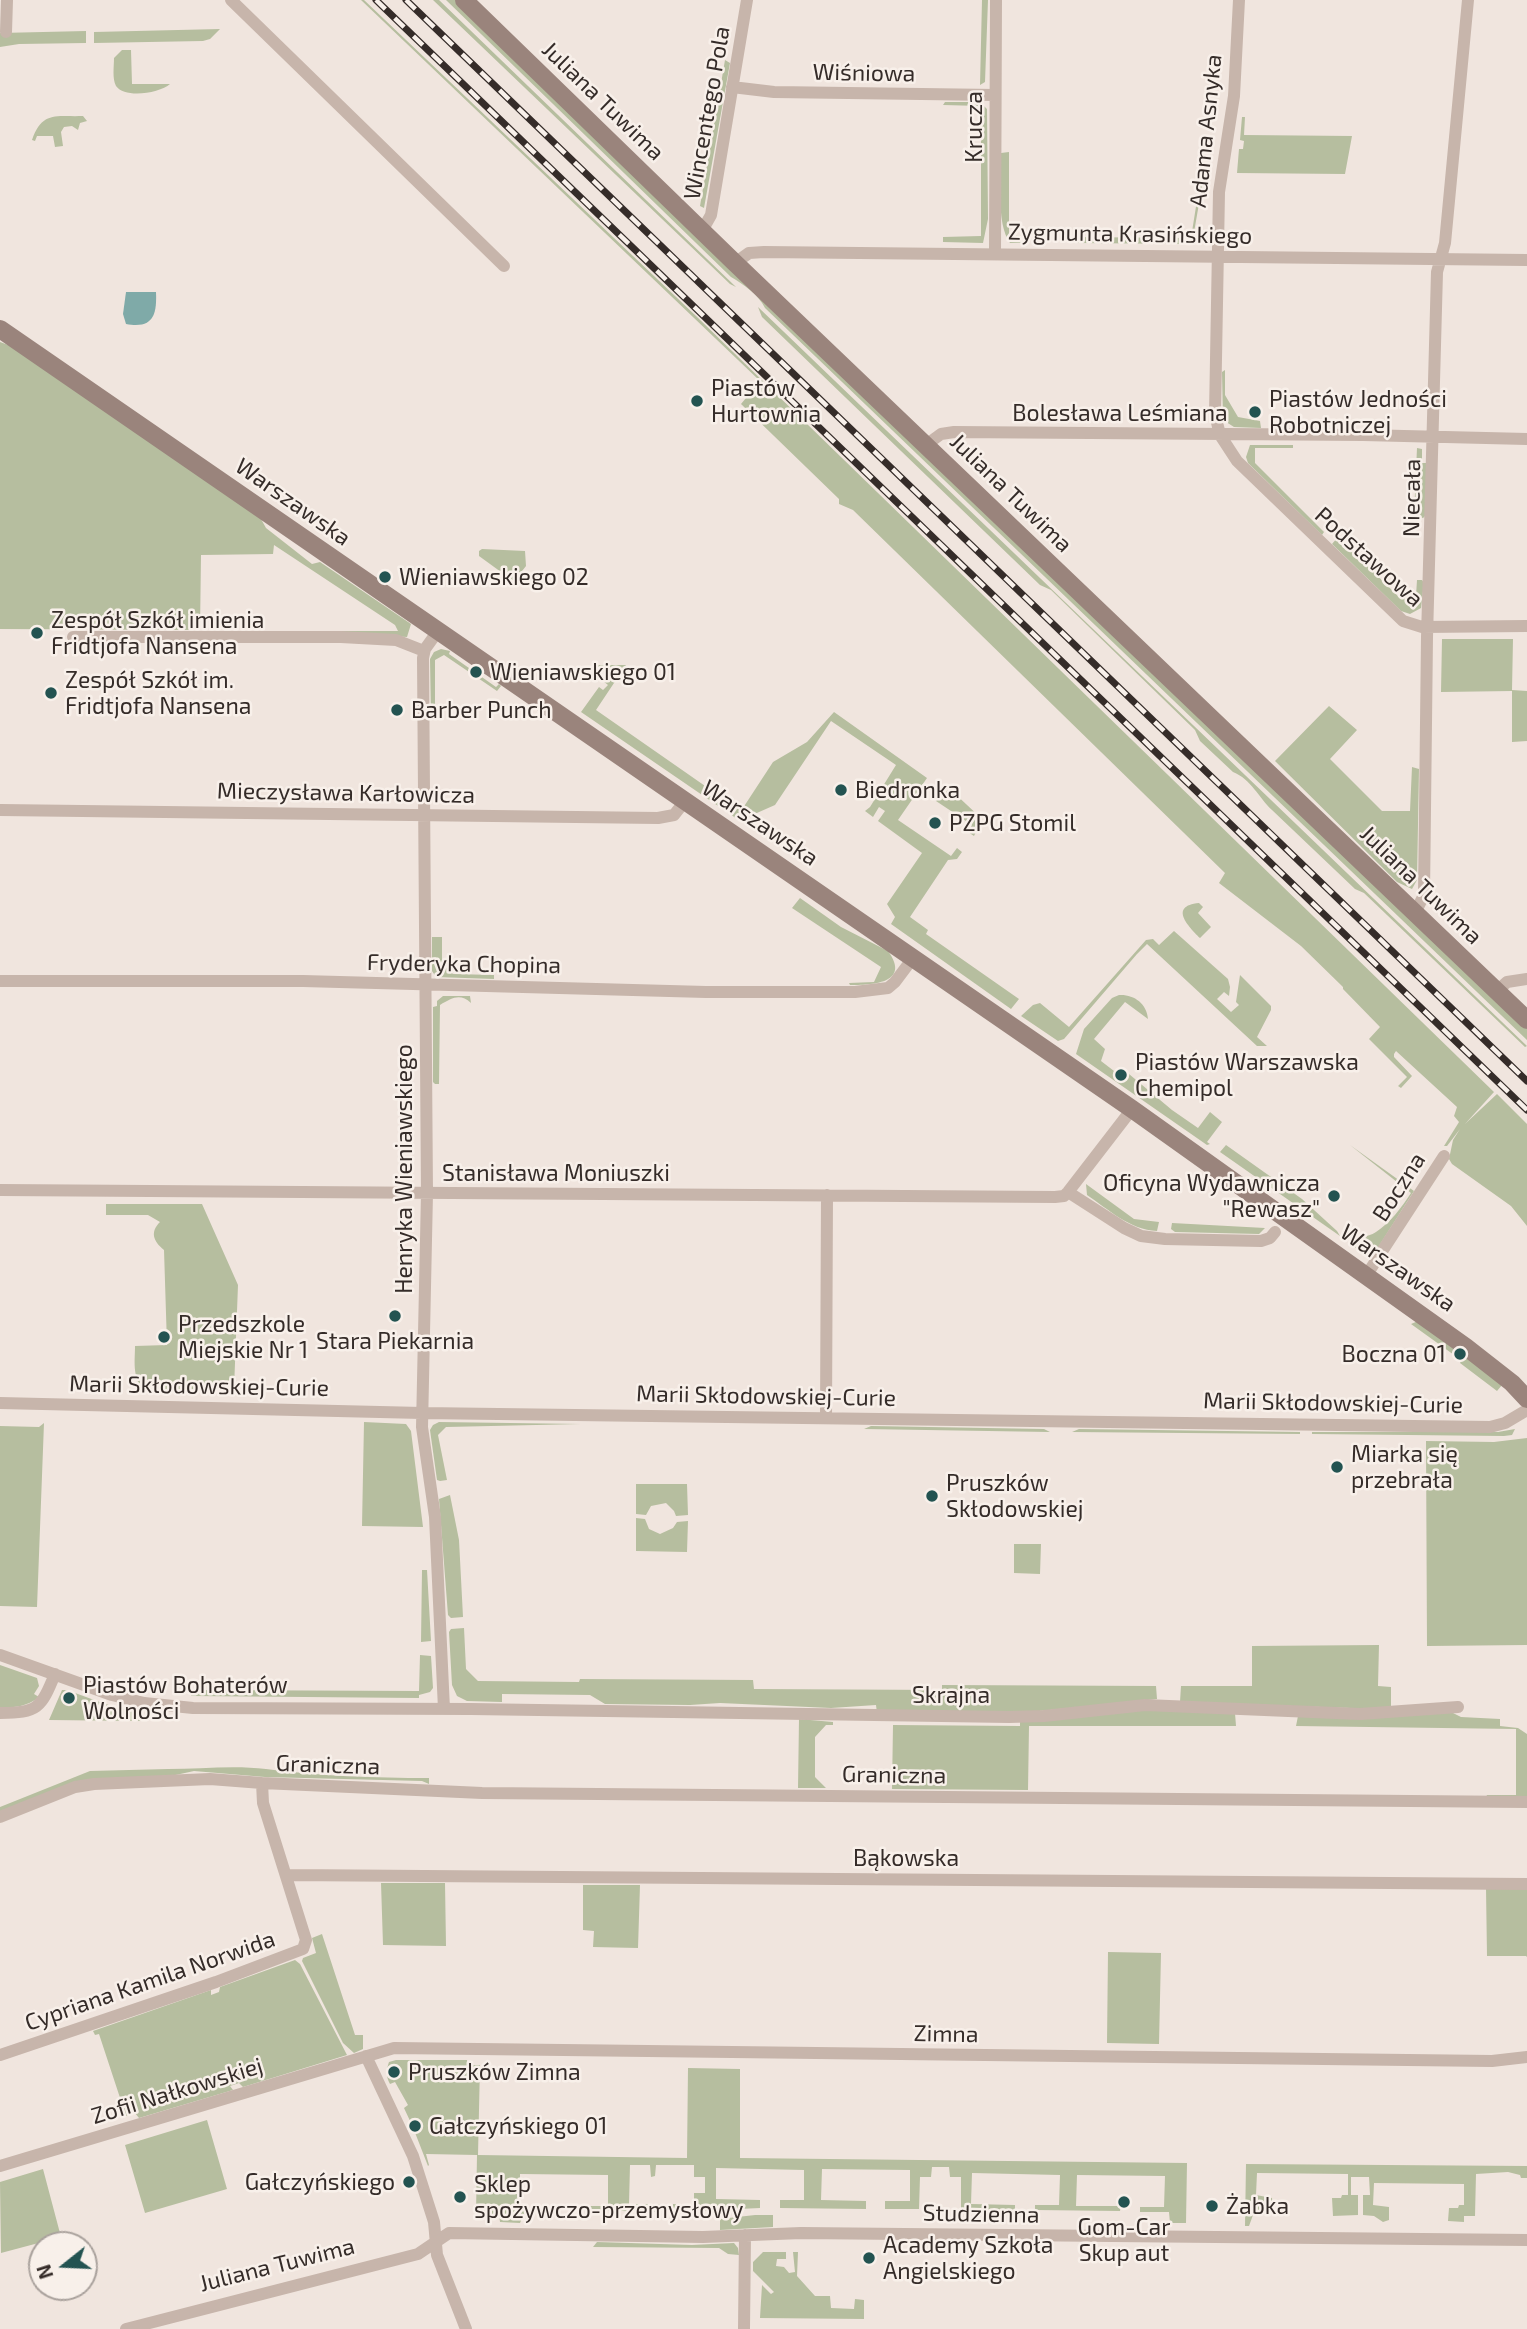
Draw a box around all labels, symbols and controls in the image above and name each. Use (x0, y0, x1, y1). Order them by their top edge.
street label: Wincentego Pola (678, 24, 736, 202)
street label: Juliana Tuwima (536, 36, 670, 166)
street label: Adama Asnyka (1184, 53, 1228, 209)
street label: Wiśniowa (812, 58, 916, 88)
street label: Krucza (960, 91, 988, 163)
street label: Zygmunta Krasińskiego (1008, 218, 1252, 250)
place label: Piastów Hurtownia (711, 374, 821, 428)
place label: Piastów Jedności Robotniczej (1269, 385, 1447, 439)
marker: Piastów Hurtownia (689, 393, 705, 409)
street label: Bolesława Leśmiana (1012, 399, 1228, 427)
marker: Piastów Jedności Robotniczej (1247, 404, 1263, 420)
street label: Juliana Tuwima (944, 428, 1078, 558)
street label: Warszawska (230, 452, 356, 552)
street label: Niecała (1398, 459, 1426, 537)
street label: Podstawowa (1309, 501, 1429, 613)
place label: Wieniawskiego 02 (399, 563, 589, 591)
marker: Wieniawskiego 02 (377, 569, 393, 585)
place label: Zespół Szkół imienia Fridtjofa Nansena (51, 606, 264, 660)
marker: Zespół Szkół imienia Fridtjofa Nansena (29, 625, 45, 641)
place label: Wieniawskiego 01 (490, 658, 676, 686)
marker: Wieniawskiego 01 (468, 664, 484, 680)
place label: Zespół Szkół im. Fridtjofa Nansena (65, 666, 251, 720)
marker: Zespół Szkół im. Fridtjofa Nansena (43, 685, 59, 701)
place label: Barber Punch (411, 696, 552, 724)
marker: Barber Punch (389, 702, 405, 718)
street label: Warszawska (697, 774, 823, 872)
place label: Biedronka (855, 776, 960, 804)
street label: Mieczysława Karłowicza (217, 777, 475, 809)
marker: Biedronka (833, 782, 849, 798)
place label: PZPG Stomil (949, 809, 1076, 837)
marker: PZPG Stomil (927, 815, 943, 831)
street label: Juliana Tuwima (1354, 820, 1488, 950)
street label: Fryderyka Chopina (367, 949, 561, 979)
street label: Henryka Wieniawskiego (390, 1044, 418, 1294)
place label: Piastów Warszawska Chemipol (1135, 1048, 1359, 1102)
marker: Piastów Warszawska Chemipol (1113, 1067, 1129, 1083)
street label: Boczna (1367, 1147, 1431, 1227)
street label: Stanisława Moniuszki (442, 1159, 670, 1187)
place label: Oficyna Wydawnicza "Rewasz" (1103, 1169, 1320, 1223)
marker: Oficyna Wydawnicza "Rewasz" (1326, 1188, 1342, 1204)
street label: Warszawska (1335, 1218, 1461, 1318)
marker: Stara Piekarnia (387, 1308, 403, 1324)
place label: Przedszkole Miejskie Nr 1 (178, 1310, 308, 1364)
place label: Stara Piekarnia (316, 1327, 474, 1355)
marker: Przedszkole Miejskie Nr 1 (156, 1329, 172, 1345)
place label: Boczna 01 (1342, 1340, 1446, 1368)
marker: Boczna 01 (1452, 1346, 1468, 1362)
street label: Marii Skłodowskiej-Curie (69, 1370, 329, 1402)
street label: Marii Skłodowskiej-Curie (636, 1380, 896, 1412)
street label: Marii Skłodowskiej-Curie (1203, 1387, 1463, 1419)
place label: Miarka się przebrała (1351, 1440, 1458, 1494)
marker: Miarka się przebrała (1329, 1459, 1345, 1475)
place label: Pruszków Skłodowskiej (946, 1469, 1084, 1523)
marker: Pruszków Skłodowskiej (924, 1488, 940, 1504)
place label: Piastów Bohaterów Wolności (83, 1671, 288, 1725)
street label: Skrajna (912, 1681, 990, 1709)
marker: Piastów Bohaterów Wolności (61, 1690, 77, 1706)
street label: Graniczna (275, 1749, 381, 1781)
street label: Graniczna (842, 1760, 946, 1790)
street label: Bąkowska (853, 1844, 959, 1872)
street label: Cypriana Kamila Norwida (21, 1925, 279, 2037)
street label: Zimna (913, 2020, 979, 2048)
street label: Zofii Nałkowskiej (88, 2052, 266, 2130)
place label: Pruszków Zimna (408, 2058, 581, 2086)
marker: Pruszków Zimna (386, 2064, 402, 2080)
place label: Gałczyńskiego 01 (429, 2112, 608, 2140)
marker: Gałczyńskiego 01 (407, 2118, 423, 2134)
place label: Gałczyńskiego (245, 2168, 395, 2196)
place label: Sklep spożywczo-przemysłowy (474, 2170, 743, 2224)
marker: Gałczyńskiego (401, 2174, 417, 2190)
marker: Sklep spożywczo-przemysłowy (452, 2189, 468, 2205)
place label: Żabka (1226, 2192, 1289, 2220)
marker: Gom-Car Skup aut (1116, 2194, 1132, 2210)
marker: Żabka (1204, 2198, 1220, 2214)
street label: Studzienna (922, 2199, 1040, 2229)
place label: Gom-Car Skup aut (1078, 2213, 1170, 2267)
north arrow (28, 2231, 98, 2301)
place label: Academy Szkoła Angielskiego (883, 2231, 1053, 2285)
street label: Juliana Tuwima (196, 2232, 358, 2298)
marker: Academy Szkoła Angielskiego (861, 2250, 877, 2266)
text: N (31, 2262, 58, 2282)

